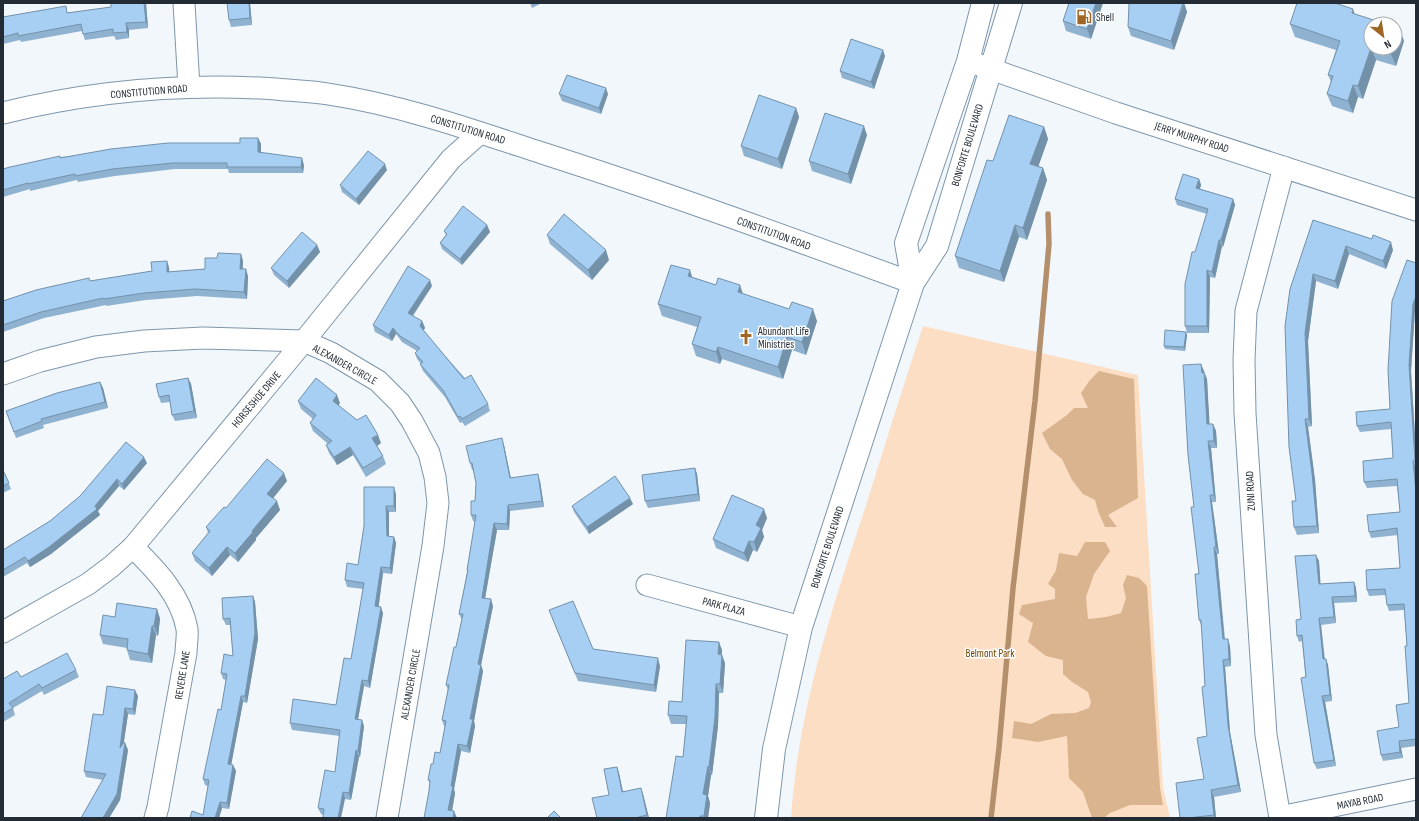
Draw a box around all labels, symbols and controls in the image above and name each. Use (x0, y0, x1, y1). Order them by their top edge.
fuel station icon: Shell (1075, 8, 1093, 26)
place label: Shell (1096, 11, 1114, 24)
north arrow (1363, 16, 1403, 56)
text: N (1382, 37, 1394, 51)
street label: CONSTITUTION ROAD (110, 82, 188, 101)
street label: BONFORTE BOULEVARD (949, 102, 986, 188)
street label: CONSTITUTION ROAD (429, 112, 507, 147)
street label: JERRY MURPHY ROAD (1152, 119, 1231, 156)
street label: CONSTITUTION ROAD (735, 214, 812, 253)
place label: Abundant Life Ministries (757, 325, 809, 351)
church icon: Abundant Life Ministries (737, 328, 755, 346)
street label: ALEXANDER CIRCLE (309, 341, 379, 387)
street label: HORSESHOE DRIVE (229, 369, 284, 430)
street label: ZUNI ROAD (1243, 471, 1258, 511)
street label: BONFORTE BOULEVARD (808, 505, 847, 590)
street label: PARK PLAZA (701, 595, 747, 619)
park label: Belmont Park (966, 647, 1015, 660)
street label: ALEXANDER CIRCLE (398, 648, 423, 721)
street label: REVERE LANE (172, 650, 193, 701)
street label: MAYAB ROAD (1336, 791, 1384, 812)

